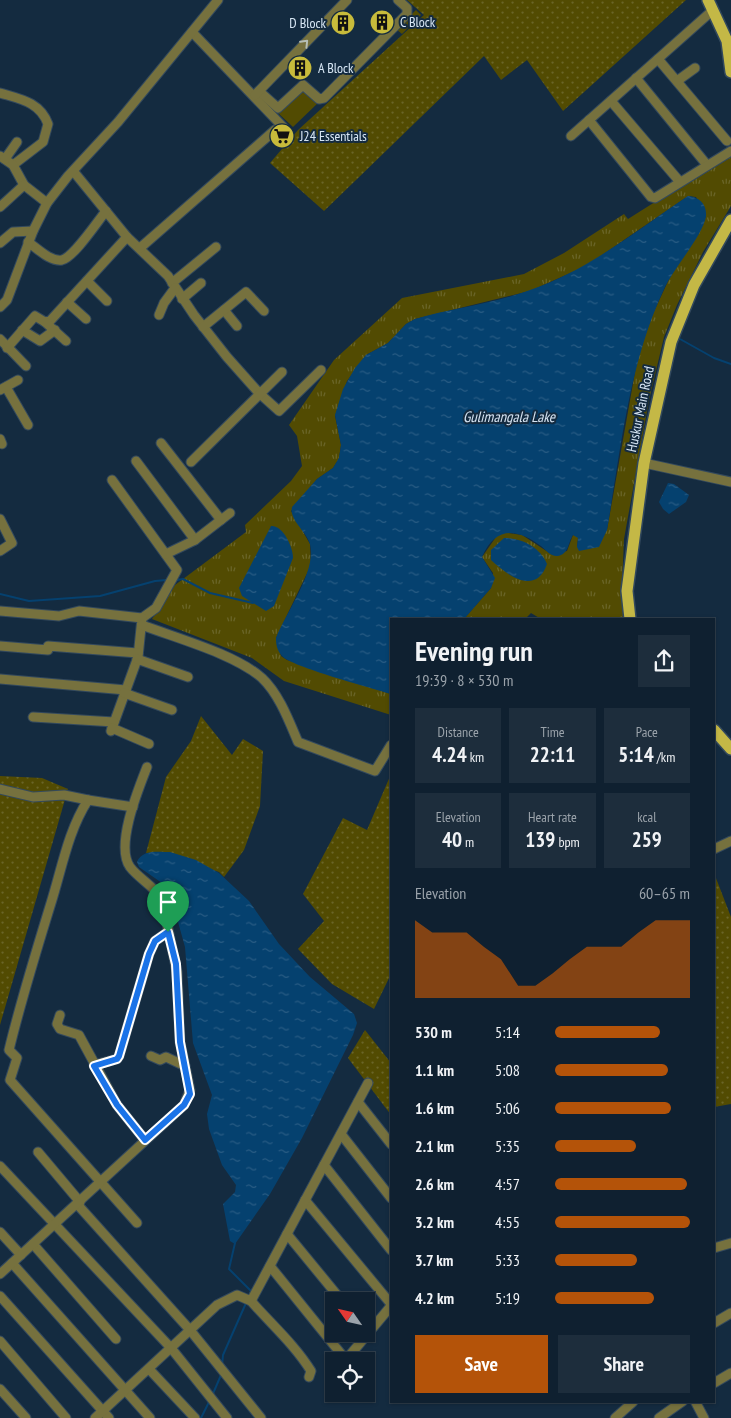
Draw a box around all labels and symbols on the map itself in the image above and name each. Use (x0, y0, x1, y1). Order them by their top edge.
building icon: C Block (369, 9, 395, 35)
building icon: D Block (330, 10, 356, 36)
place label: C Block (400, 13, 436, 31)
place label: D Block (289, 14, 327, 32)
one-way arrow (299, 40, 308, 49)
building icon: A Block (287, 55, 313, 81)
place label: A Block (318, 59, 354, 77)
supermarket icon: J24 Essentials (269, 123, 295, 149)
place label: J24 Essentials (299, 127, 367, 145)
street label: Huskur Main Road (622, 364, 658, 454)
water label: Gulimangala Lake (463, 407, 556, 426)
pin (147, 881, 189, 932)
north arrow (325, 1292, 375, 1342)

